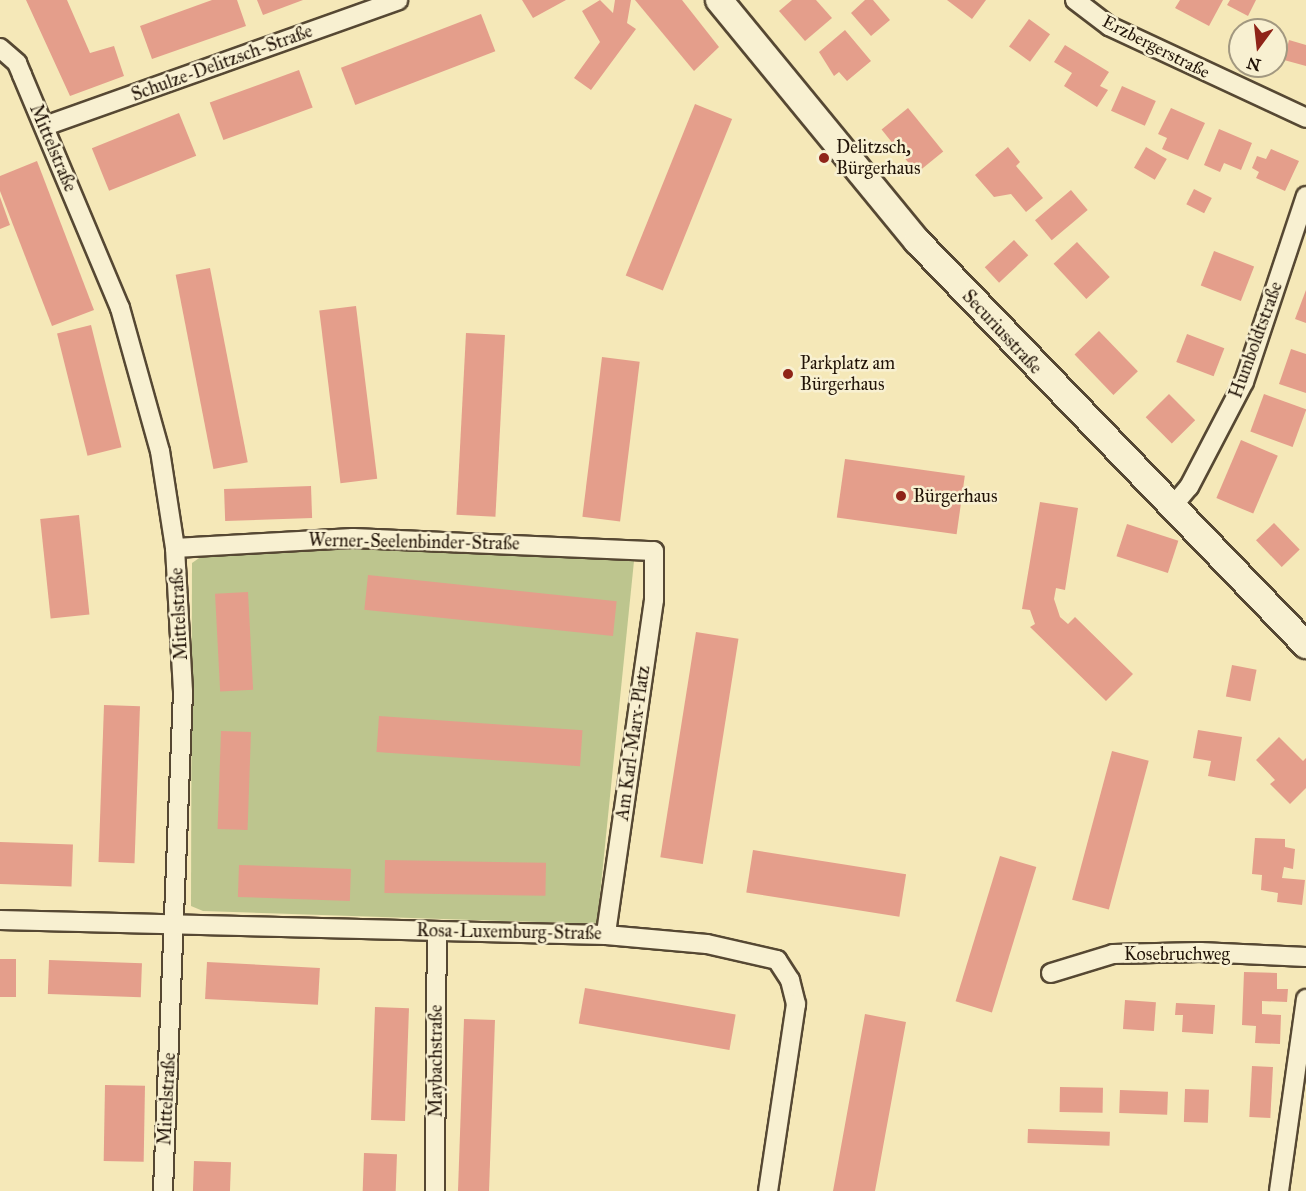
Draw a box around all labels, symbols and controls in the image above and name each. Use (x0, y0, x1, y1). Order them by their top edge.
street label: Erzbergerstraße (1099, 11, 1213, 83)
north arrow (1228, 18, 1288, 78)
street label: Schulze-Delitzsch-Straße (129, 20, 315, 106)
text: N (1245, 53, 1263, 75)
street label: Mittelstraße (25, 101, 81, 195)
place label: Delitzsch, Bürgerhaus (836, 137, 920, 180)
marker: Delitzsch, Bürgerhaus (817, 151, 831, 165)
street label: Humboldtstraße (1225, 279, 1287, 401)
street label: Securiusstraße (958, 286, 1046, 378)
place label: Parkplatz am Bürgerhaus (800, 353, 895, 395)
marker: Parkplatz am Bürgerhaus (781, 367, 795, 381)
place label: Bürgerhaus (913, 485, 997, 507)
marker: Bürgerhaus (894, 489, 908, 503)
street label: Werner-Seelenbinder-Straße (308, 529, 520, 555)
street label: Mittelstraße (166, 567, 192, 661)
street label: Am Karl-Marx-Platz (611, 664, 655, 822)
street label: Rosa-Luxemburg-Straße (416, 920, 602, 944)
street label: Kosebruchweg (1124, 943, 1230, 965)
street label: Maybachstraße (425, 1005, 447, 1117)
street label: Mittelstraße (154, 1052, 180, 1146)

